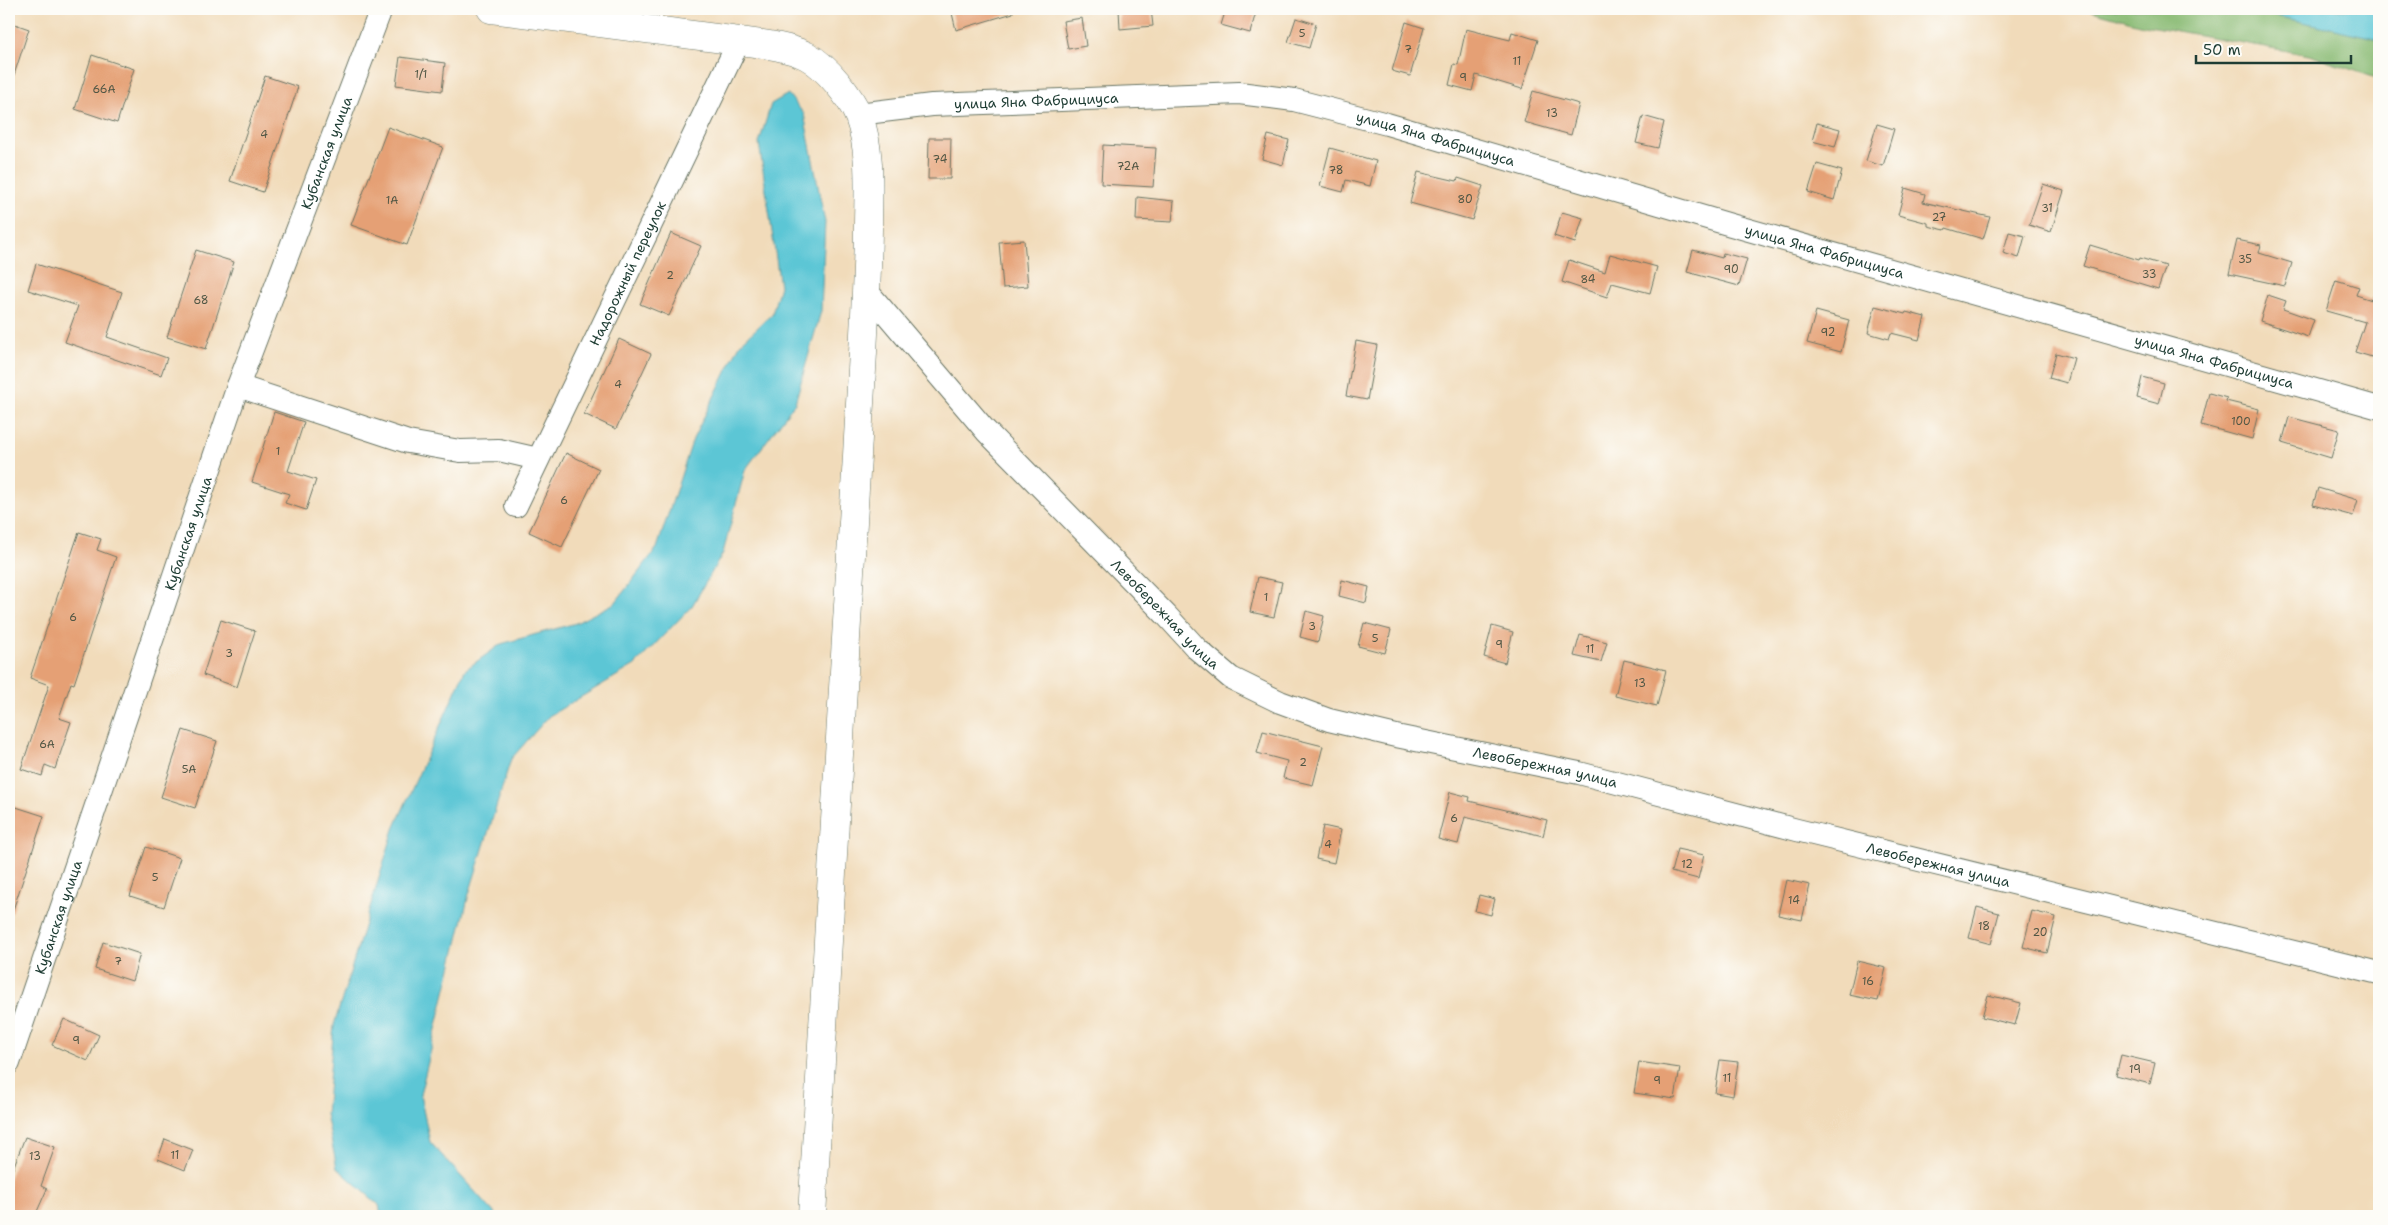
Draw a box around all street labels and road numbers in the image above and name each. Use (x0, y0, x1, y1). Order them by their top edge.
street label: улица Яна Фабрициуса (954, 89, 1119, 113)
street label: Кубанская улица (297, 94, 356, 212)
street label: улица Яна Фабрициуса (1354, 107, 1517, 170)
street label: Надорожный переулок (585, 198, 670, 349)
street label: улица Яна Фабрициуса (1743, 220, 1906, 283)
street label: улица Яна Фабрициуса (2133, 330, 2296, 393)
street label: Кубанская улица (160, 474, 216, 593)
street label: Левобережная улица (1107, 555, 1223, 673)
street label: Левобережная улица (1471, 743, 1620, 792)
street label: Левобережная улица (1865, 838, 2012, 891)
street label: Кубанская улица (31, 857, 86, 977)

